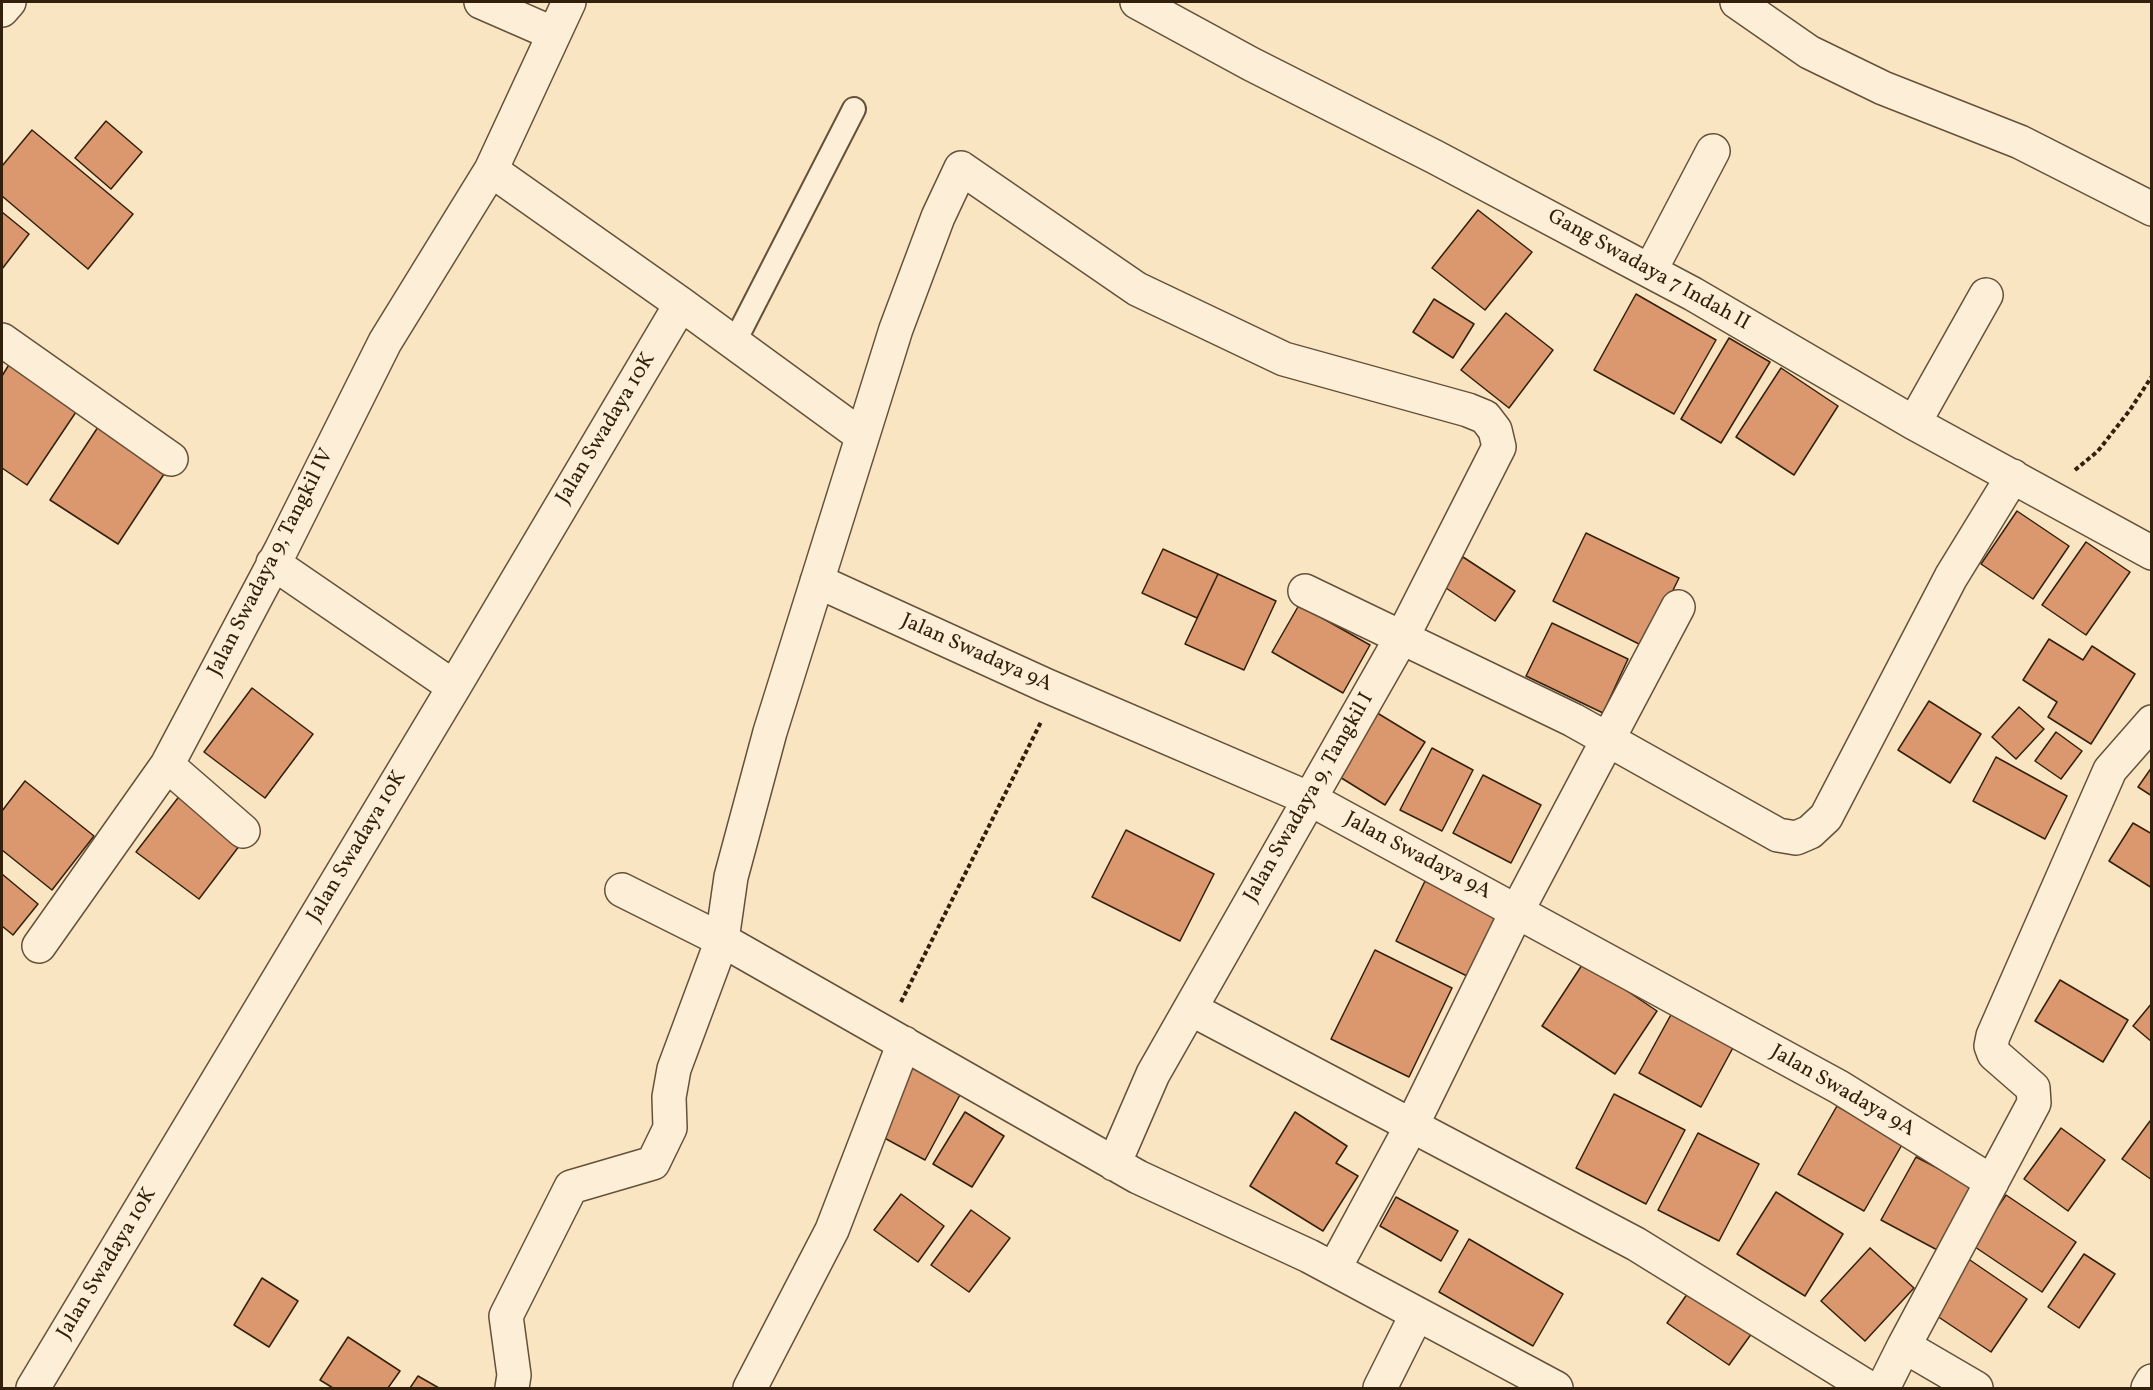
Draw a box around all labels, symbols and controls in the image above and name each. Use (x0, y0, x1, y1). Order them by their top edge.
street label: Gang Swadaya 7 Indah II (1542, 205, 1754, 337)
street label: Jalan Swadaya 10K (552, 349, 662, 509)
street label: Jalan Swadaya 9, Tangkil IV (204, 445, 340, 681)
street label: Jalan Swadaya 9A (897, 609, 1055, 699)
street label: Jalan Swadaya 9, Tangkil I (1240, 689, 1380, 907)
street label: Jalan Swadaya 10K (303, 767, 413, 927)
street label: Jalan Swadaya 9A (1339, 808, 1495, 906)
street label: Jalan Swadaya 9A (1765, 1040, 1919, 1144)
street label: Jalan Swadaya 10K (53, 1184, 163, 1344)

